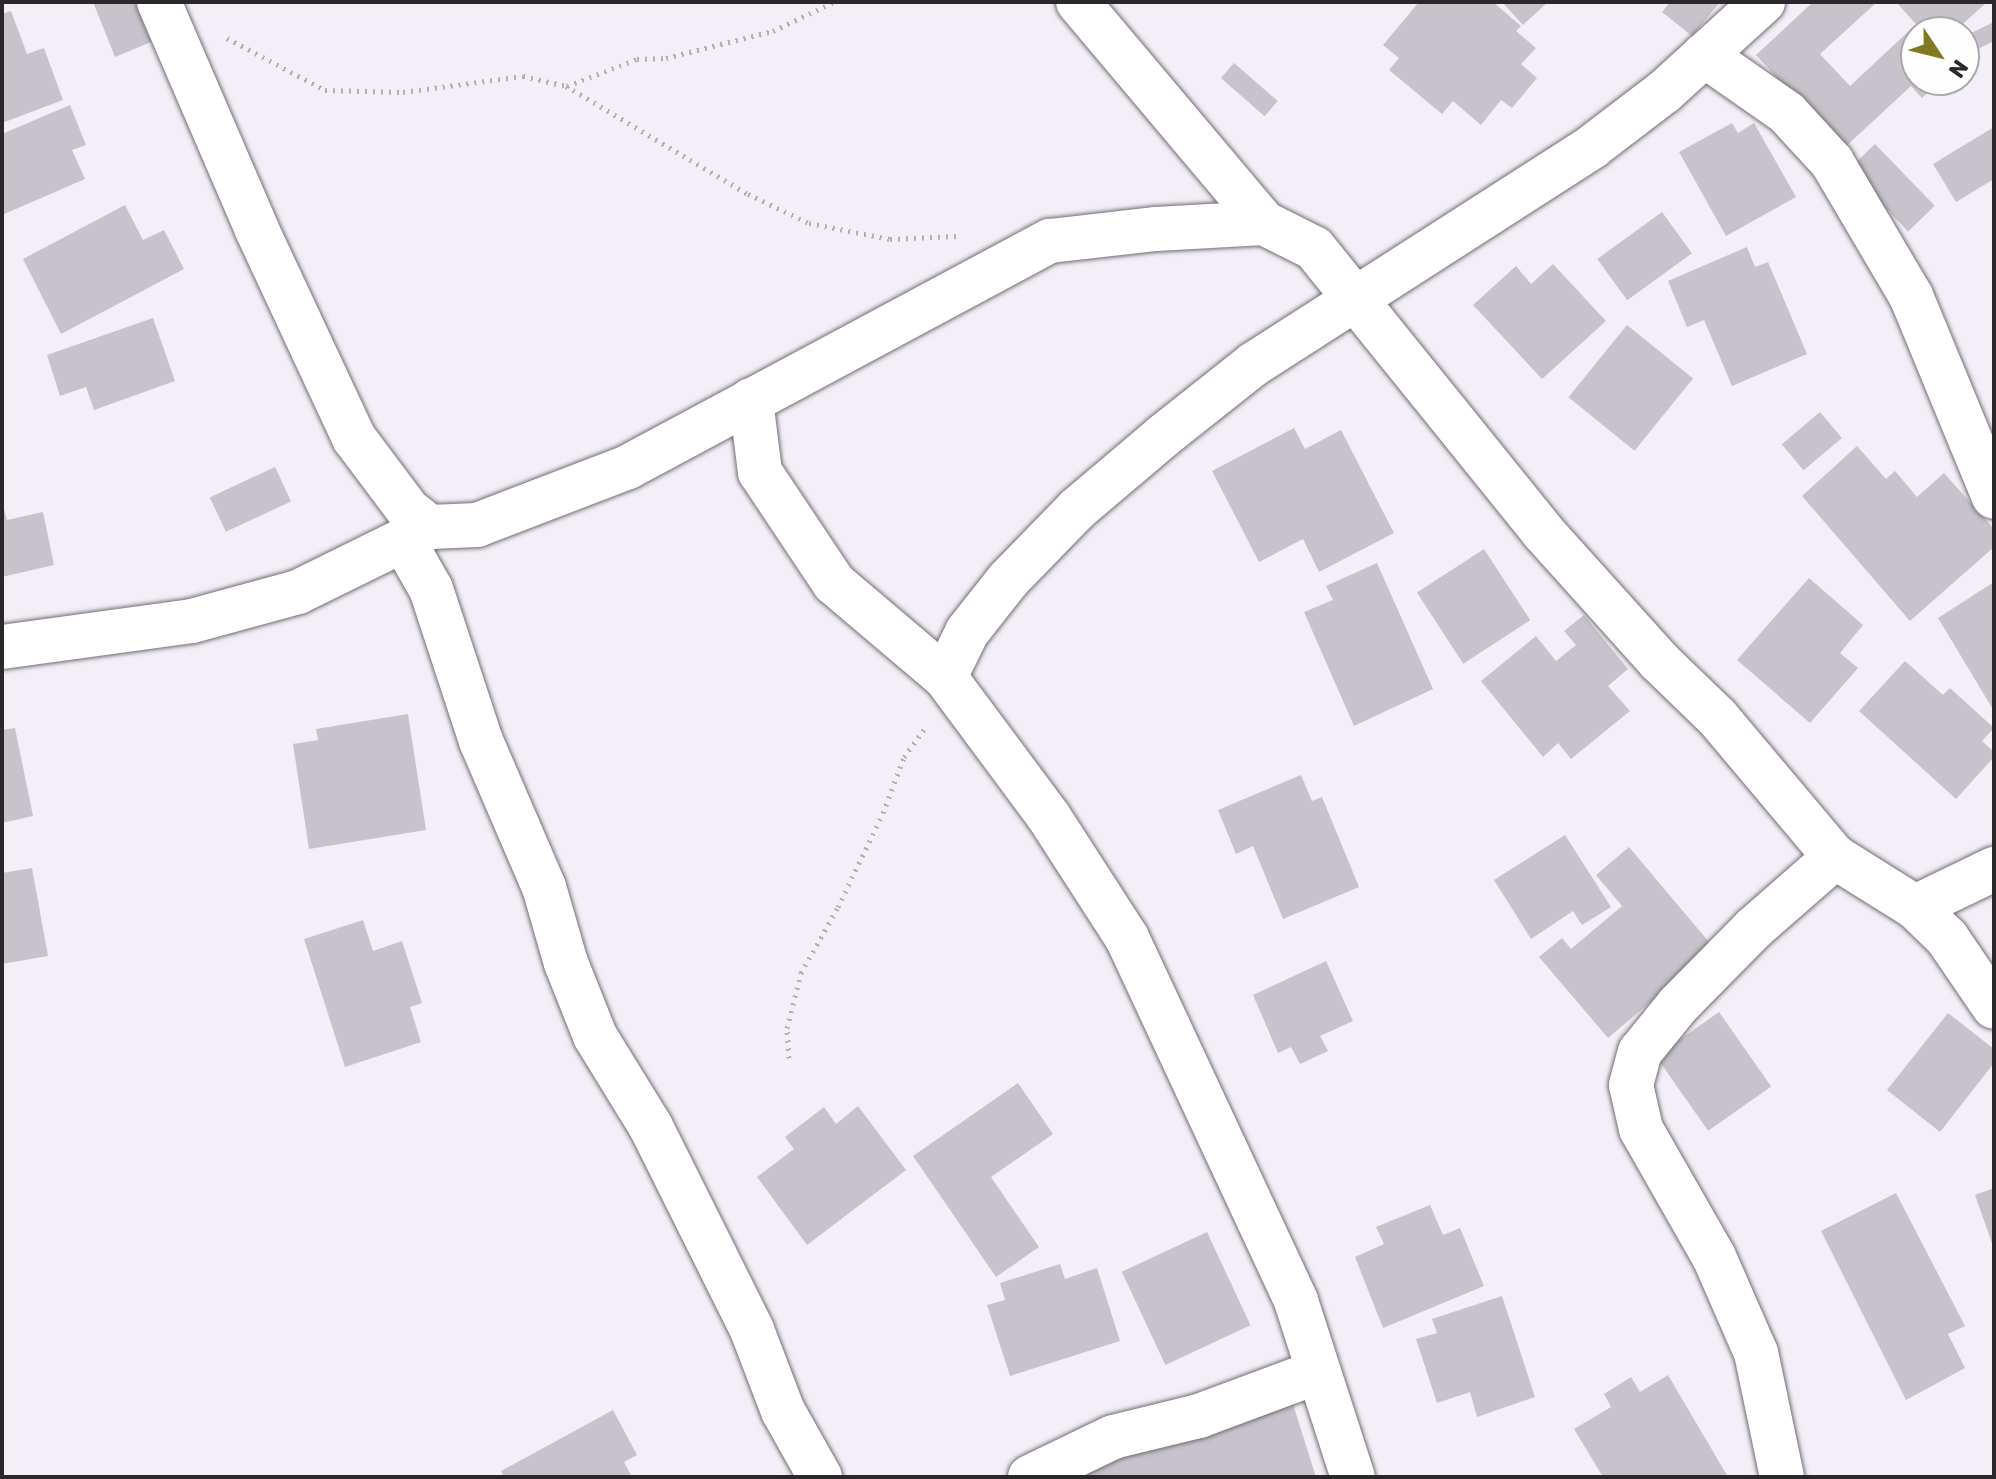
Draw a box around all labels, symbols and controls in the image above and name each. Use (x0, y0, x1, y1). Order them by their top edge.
north arrow (1900, 16, 1980, 96)
text: N (1943, 55, 1974, 83)

